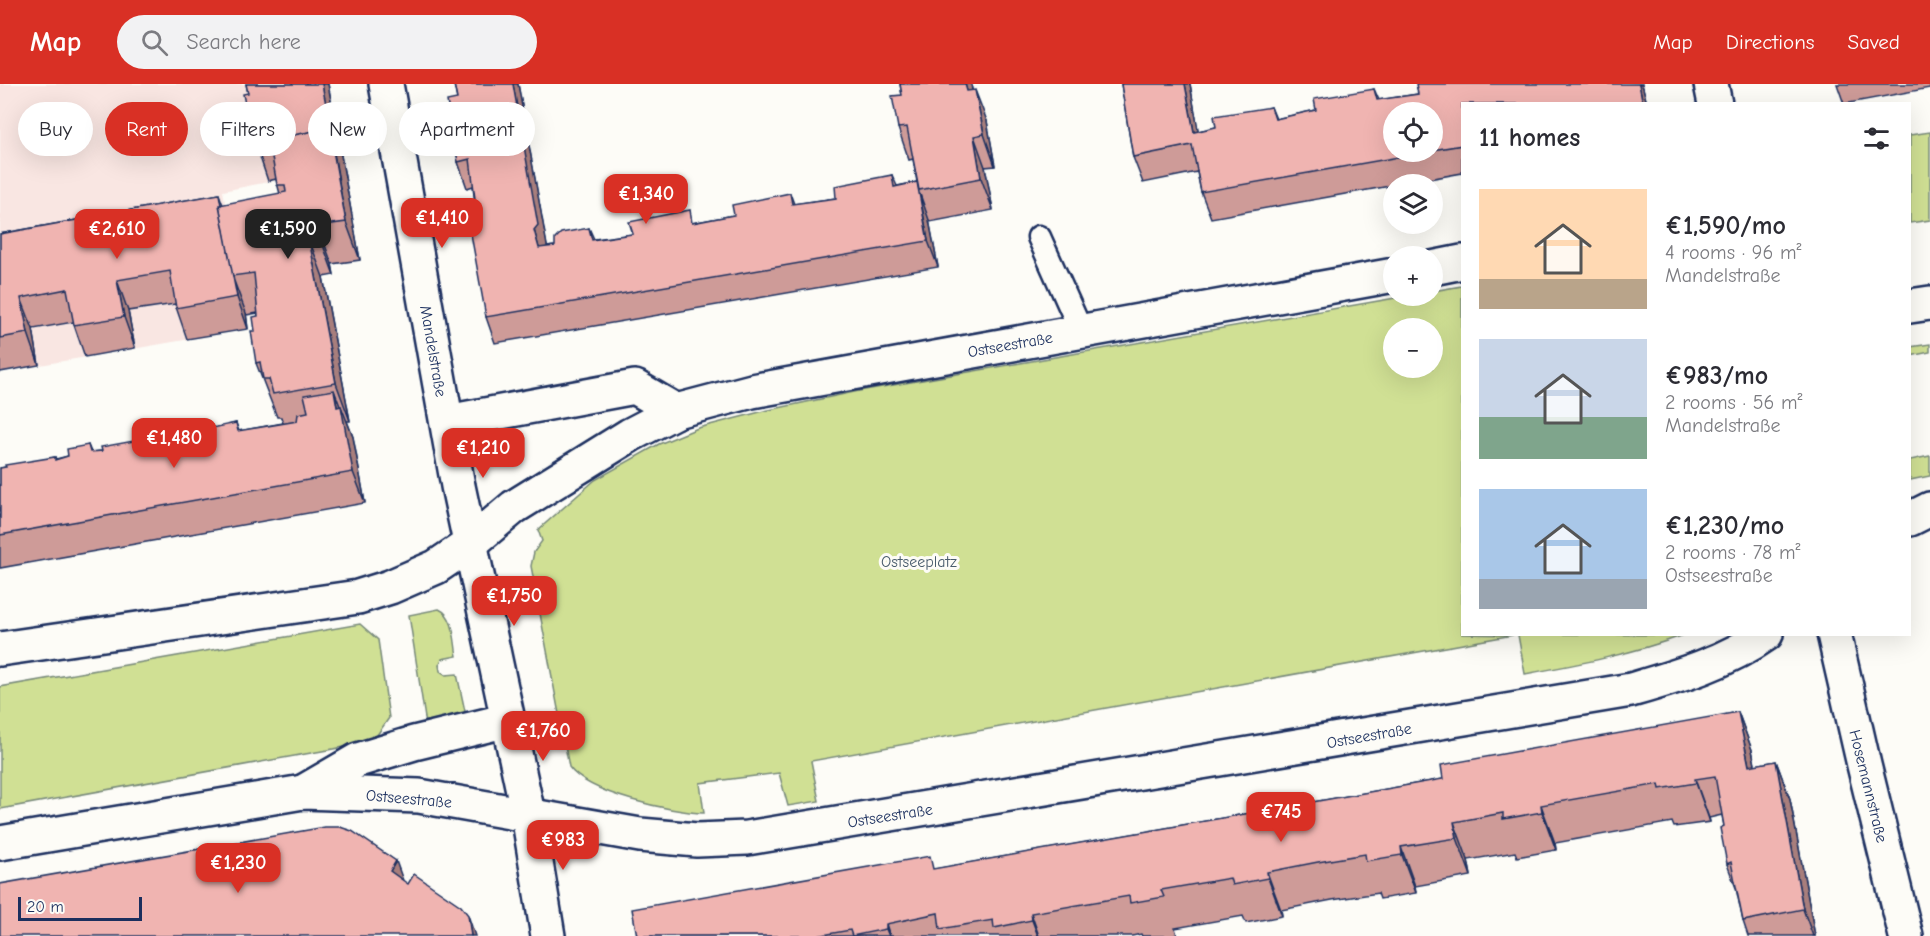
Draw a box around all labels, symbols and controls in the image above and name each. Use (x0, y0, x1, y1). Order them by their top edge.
search box (117, 15, 537, 69)
text: Map (30, 26, 81, 58)
icon: search (138, 26, 171, 59)
text: Search here (186, 29, 301, 55)
text: Map (1653, 30, 1693, 54)
text: Directions (1726, 30, 1815, 54)
text: Saved (1848, 30, 1900, 54)
chip: Buy (18, 102, 93, 156)
chip: Rent (105, 102, 188, 156)
chip: Filters (200, 102, 296, 156)
chip: New (308, 102, 387, 156)
chip: Apartment (399, 102, 535, 156)
map controls (1383, 102, 1443, 378)
button: locate (1383, 102, 1443, 162)
icon: filters (1860, 122, 1893, 155)
text: 11 homes (1479, 123, 1580, 153)
pin: €1,340 (597, 174, 695, 225)
button: layers (1383, 174, 1443, 234)
text: €1,340 (618, 182, 674, 205)
pin: €1,410 (393, 198, 491, 249)
text: €1,410 (415, 206, 469, 229)
pin: €2,610 (68, 209, 166, 260)
pin: €1,590 (239, 209, 337, 260)
text: €1,590/mo (1665, 211, 1786, 241)
icon: home (1527, 213, 1599, 285)
text: €2,610 (88, 217, 146, 240)
text: €1,590 (259, 217, 317, 240)
text: 4 rooms · 96 m² (1665, 241, 1802, 264)
button: + (1383, 246, 1443, 306)
text: Mandelstraße (1665, 264, 1781, 287)
street label: Mandelstraße (416, 304, 450, 398)
button: − (1383, 318, 1443, 378)
street label: Ostseestraße (966, 329, 1054, 361)
text: €983/mo (1665, 361, 1768, 391)
icon: home (1527, 363, 1599, 435)
text: 2 rooms · 56 m² (1665, 391, 1803, 414)
text: Mandelstraße (1665, 414, 1781, 437)
pin: €1,480 (125, 418, 223, 469)
text: €1,480 (146, 426, 202, 449)
pin: €1,210 (434, 428, 532, 479)
text: €1,210 (456, 436, 510, 459)
text: €1,230/mo (1665, 511, 1784, 541)
icon: home (1527, 513, 1599, 585)
text: 2 rooms · 78 m² (1665, 541, 1801, 564)
park label: Ostseeplatz (881, 553, 957, 571)
text: Ostseestraße (1665, 564, 1773, 587)
pin: €1,750 (465, 576, 563, 627)
text: €1,750 (486, 584, 542, 607)
pin: €1,760 (494, 711, 592, 762)
text: €1,760 (515, 719, 571, 742)
street label: Ostseestraße (1325, 720, 1413, 752)
street label: Hosemannstraße (1845, 728, 1891, 845)
street label: Ostseestraße (365, 786, 453, 812)
pin: €745 (1245, 792, 1317, 843)
street label: Ostseestraße (846, 800, 934, 832)
text: €745 (1260, 800, 1302, 823)
pin: €983 (527, 820, 599, 871)
text: €983 (541, 828, 585, 851)
pin: €1,230 (189, 843, 287, 894)
text: €1,230 (210, 851, 266, 874)
scale bar (18, 894, 142, 922)
text: 20 m (27, 898, 64, 916)

